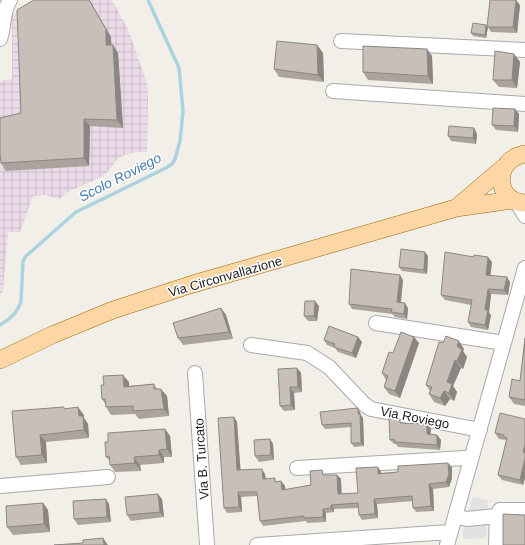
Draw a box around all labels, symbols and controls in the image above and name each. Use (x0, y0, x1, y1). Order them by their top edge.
water label: Scolo Roviego (76, 149, 164, 205)
street label: Via Circonvallazione (167, 253, 284, 300)
street label: Via Roviego (379, 403, 451, 432)
street label: Via B. Turcato (191, 418, 212, 500)

